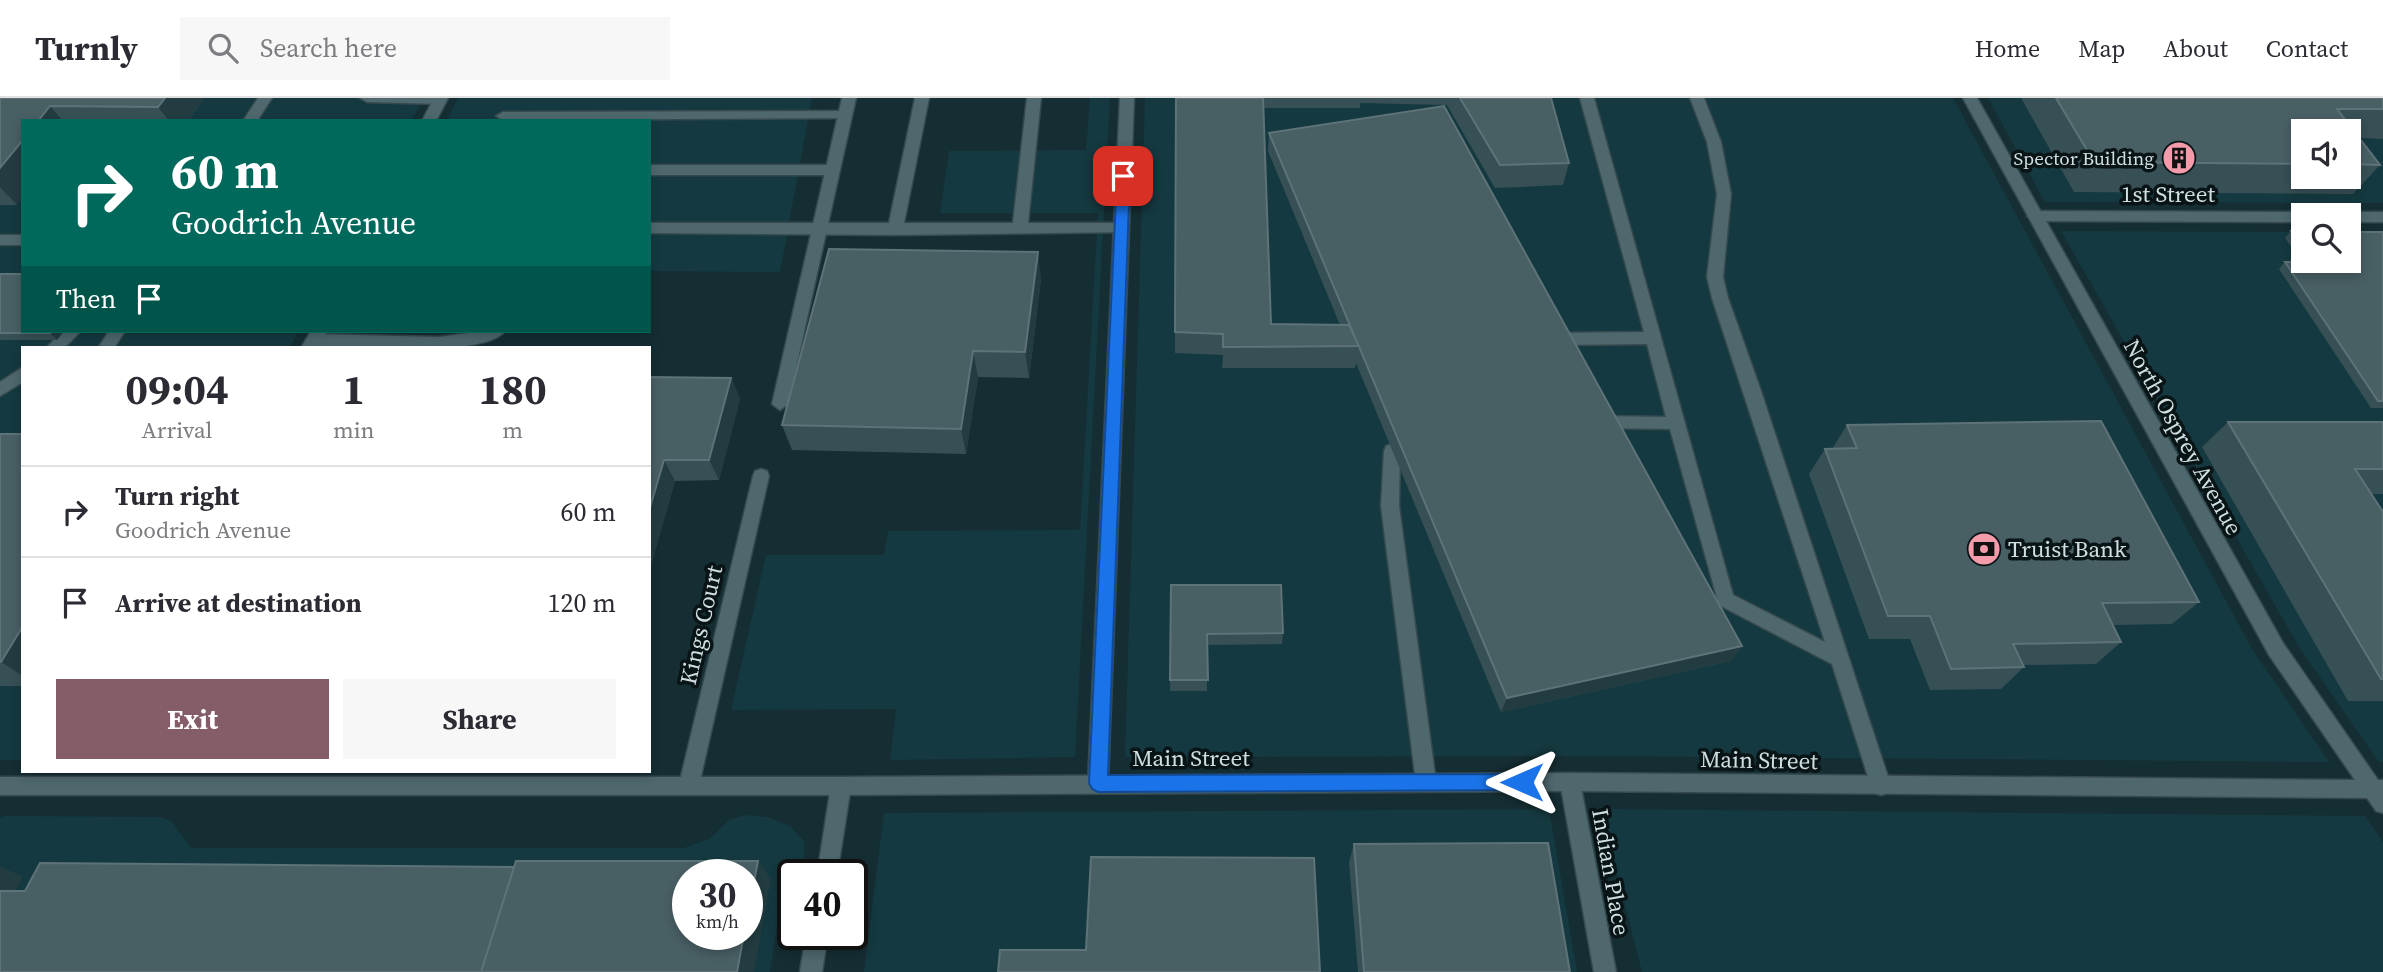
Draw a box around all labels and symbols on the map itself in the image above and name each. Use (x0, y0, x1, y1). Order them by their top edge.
building icon: Spector Building (2160, 139, 2198, 177)
place label: Spector Building (2014, 145, 2154, 171)
pin (1093, 146, 1153, 206)
street label: 1st Street (2121, 178, 2215, 210)
street label: North Osprey Avenue (2116, 333, 2250, 541)
bank icon: Truist Bank (1965, 530, 2003, 568)
place label: Truist Bank (2008, 533, 2127, 565)
street label: Kings Court (672, 562, 730, 688)
street label: Main Street (1132, 742, 1250, 774)
street label: Main Street (1700, 743, 1819, 777)
position arrow (1485, 745, 1559, 819)
street label: Indian Place (1584, 806, 1638, 938)
speed limit sign: 40 (777, 859, 868, 950)

